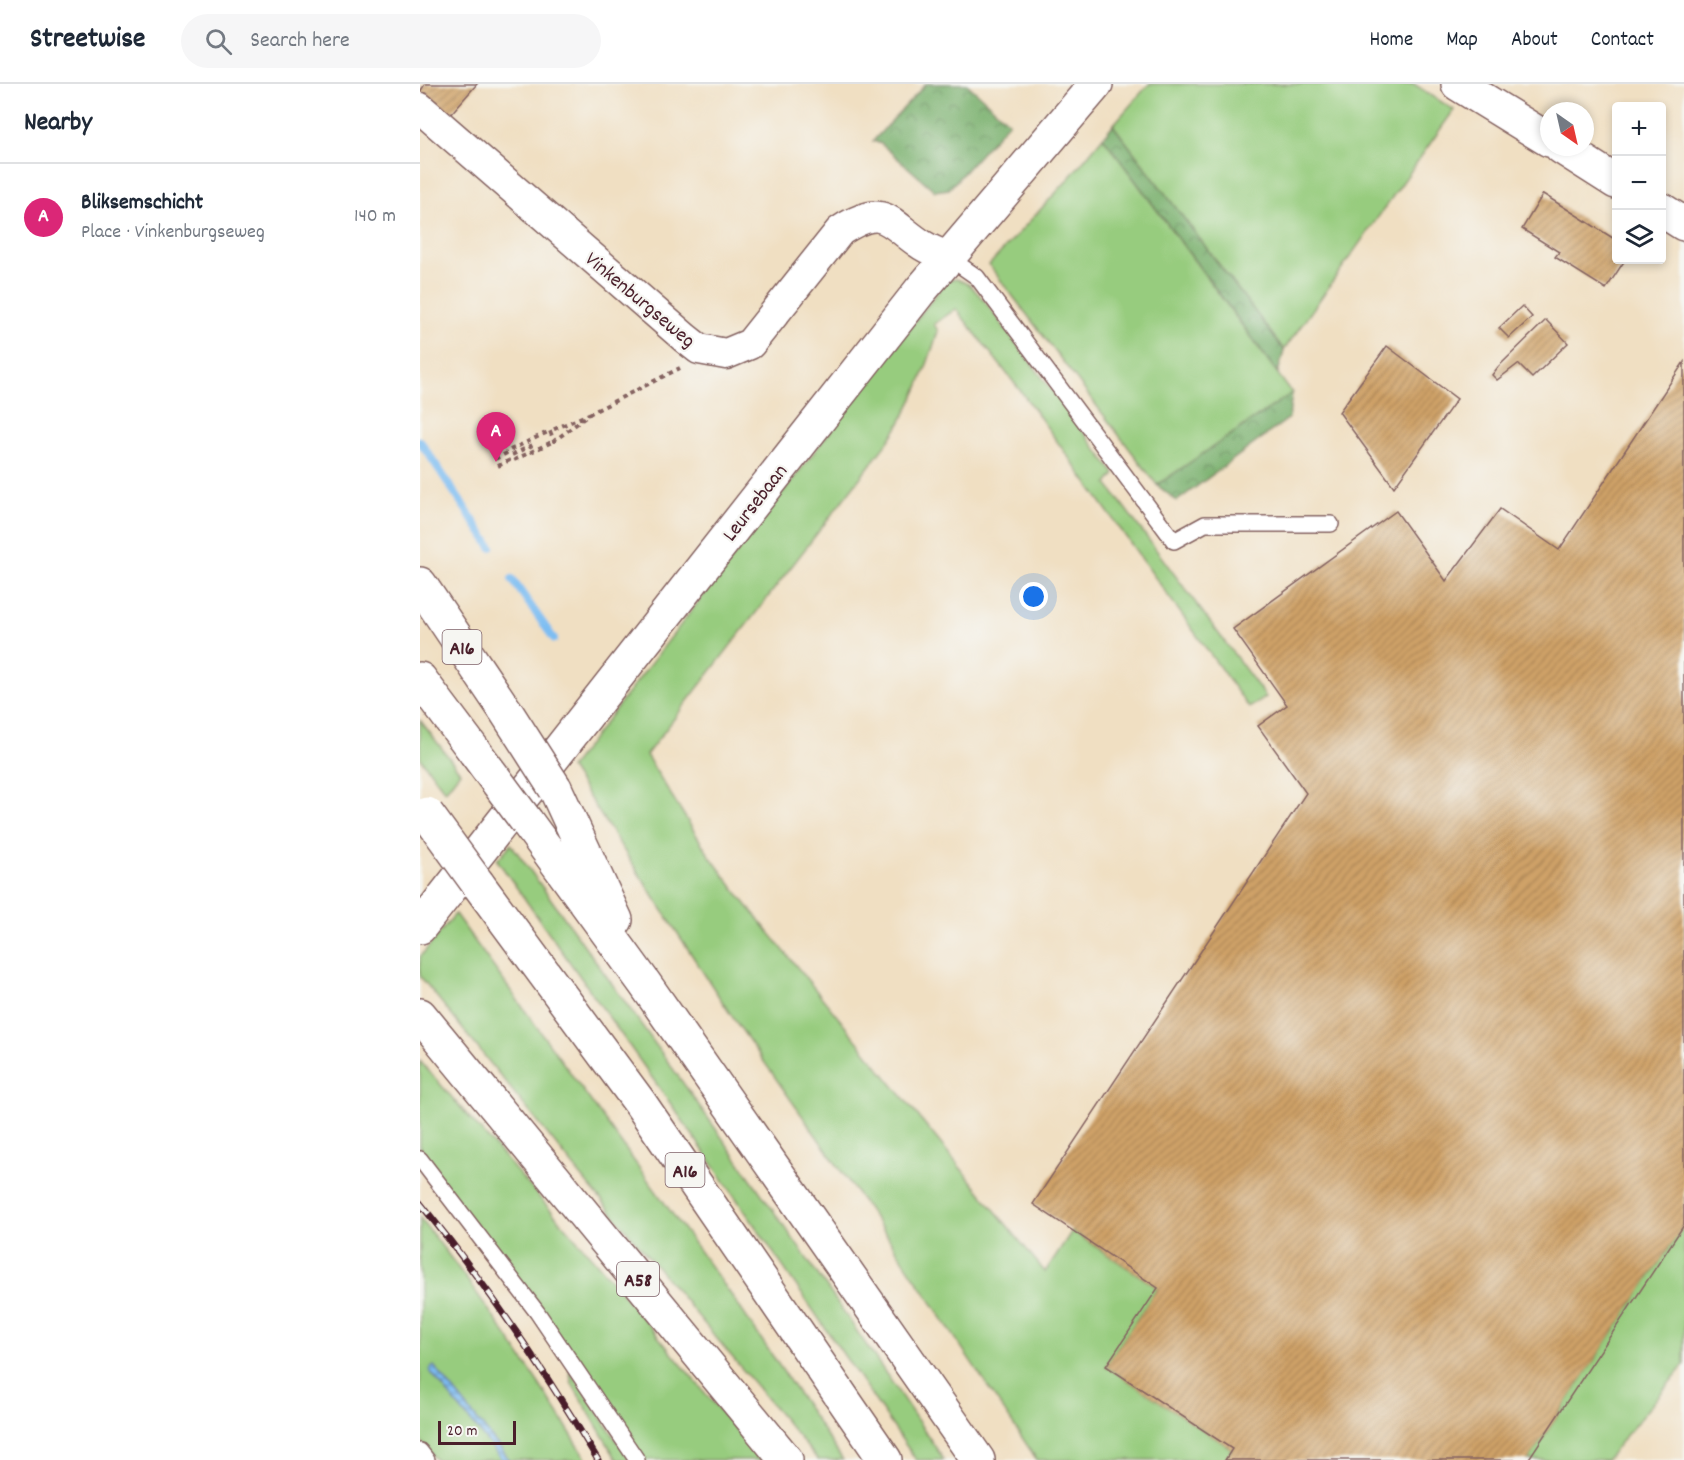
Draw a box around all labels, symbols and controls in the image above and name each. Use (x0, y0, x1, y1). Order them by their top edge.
search box (181, 14, 601, 68)
text: Streetwise (30, 21, 145, 61)
icon: search (202, 25, 235, 58)
text: Search here (250, 26, 350, 57)
text: Home (1369, 26, 1413, 56)
text: Map (1446, 26, 1478, 56)
text: About (1511, 26, 1558, 56)
text: Contact (1591, 26, 1654, 56)
north arrow (1540, 102, 1594, 156)
map controls (1612, 102, 1666, 264)
button: + (1612, 102, 1666, 156)
text: Nearby (24, 105, 92, 142)
button: − (1612, 156, 1666, 210)
text: Bliksemschicht (81, 188, 203, 219)
text: A (38, 203, 49, 231)
text: 140 m (354, 203, 396, 231)
button: layers (1612, 210, 1666, 264)
text: Place · Vinkenburgseweg (81, 219, 265, 247)
street label: Vinkenburgseweg (577, 246, 701, 357)
pin: A (476, 412, 516, 462)
street label: Leursebaan (716, 459, 796, 549)
your location (1019, 582, 1048, 611)
road number: A16 (442, 630, 482, 664)
road number: A16 (666, 1153, 704, 1187)
road number: A58 (617, 1262, 659, 1296)
scale bar (438, 1418, 516, 1446)
text: 20 m (447, 1420, 477, 1443)

